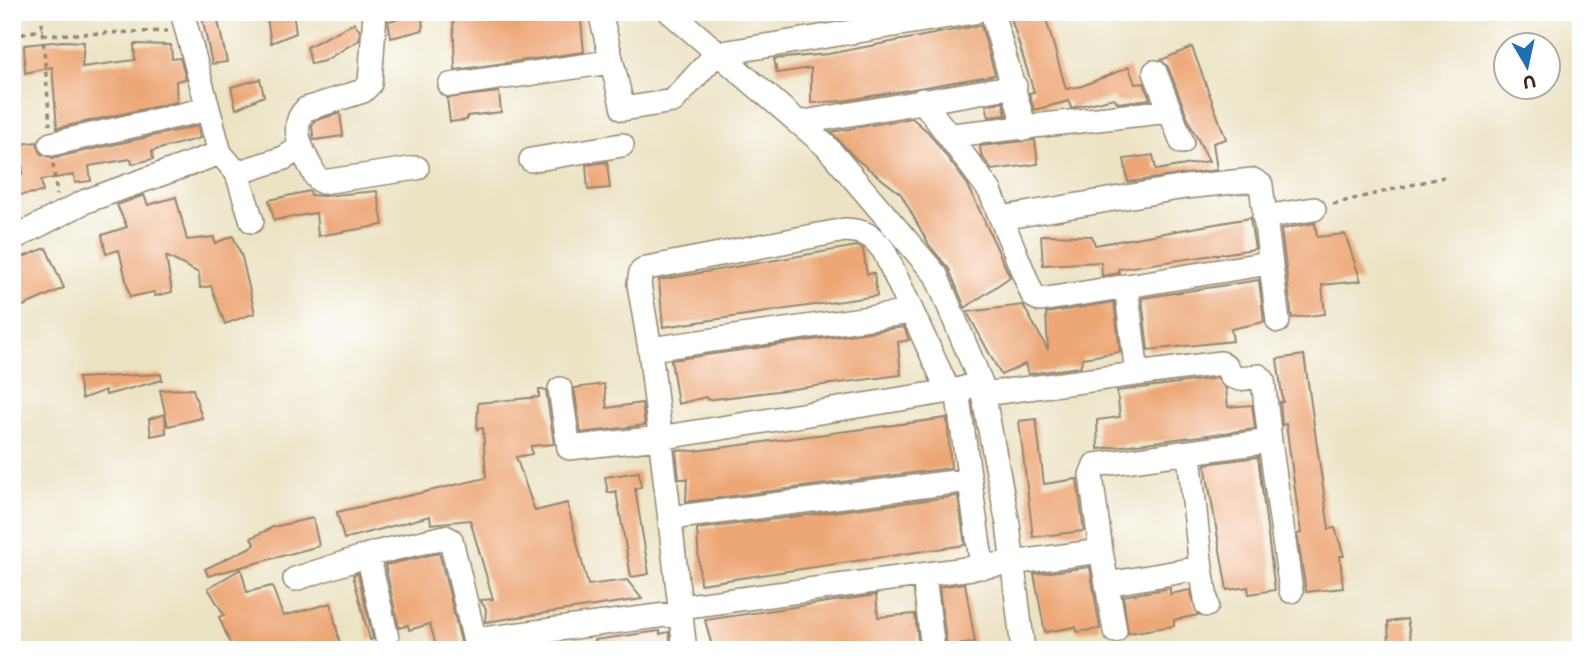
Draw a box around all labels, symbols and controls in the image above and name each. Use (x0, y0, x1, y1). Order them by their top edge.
north arrow (1492, 32, 1562, 102)
text: U (1522, 70, 1538, 95)

